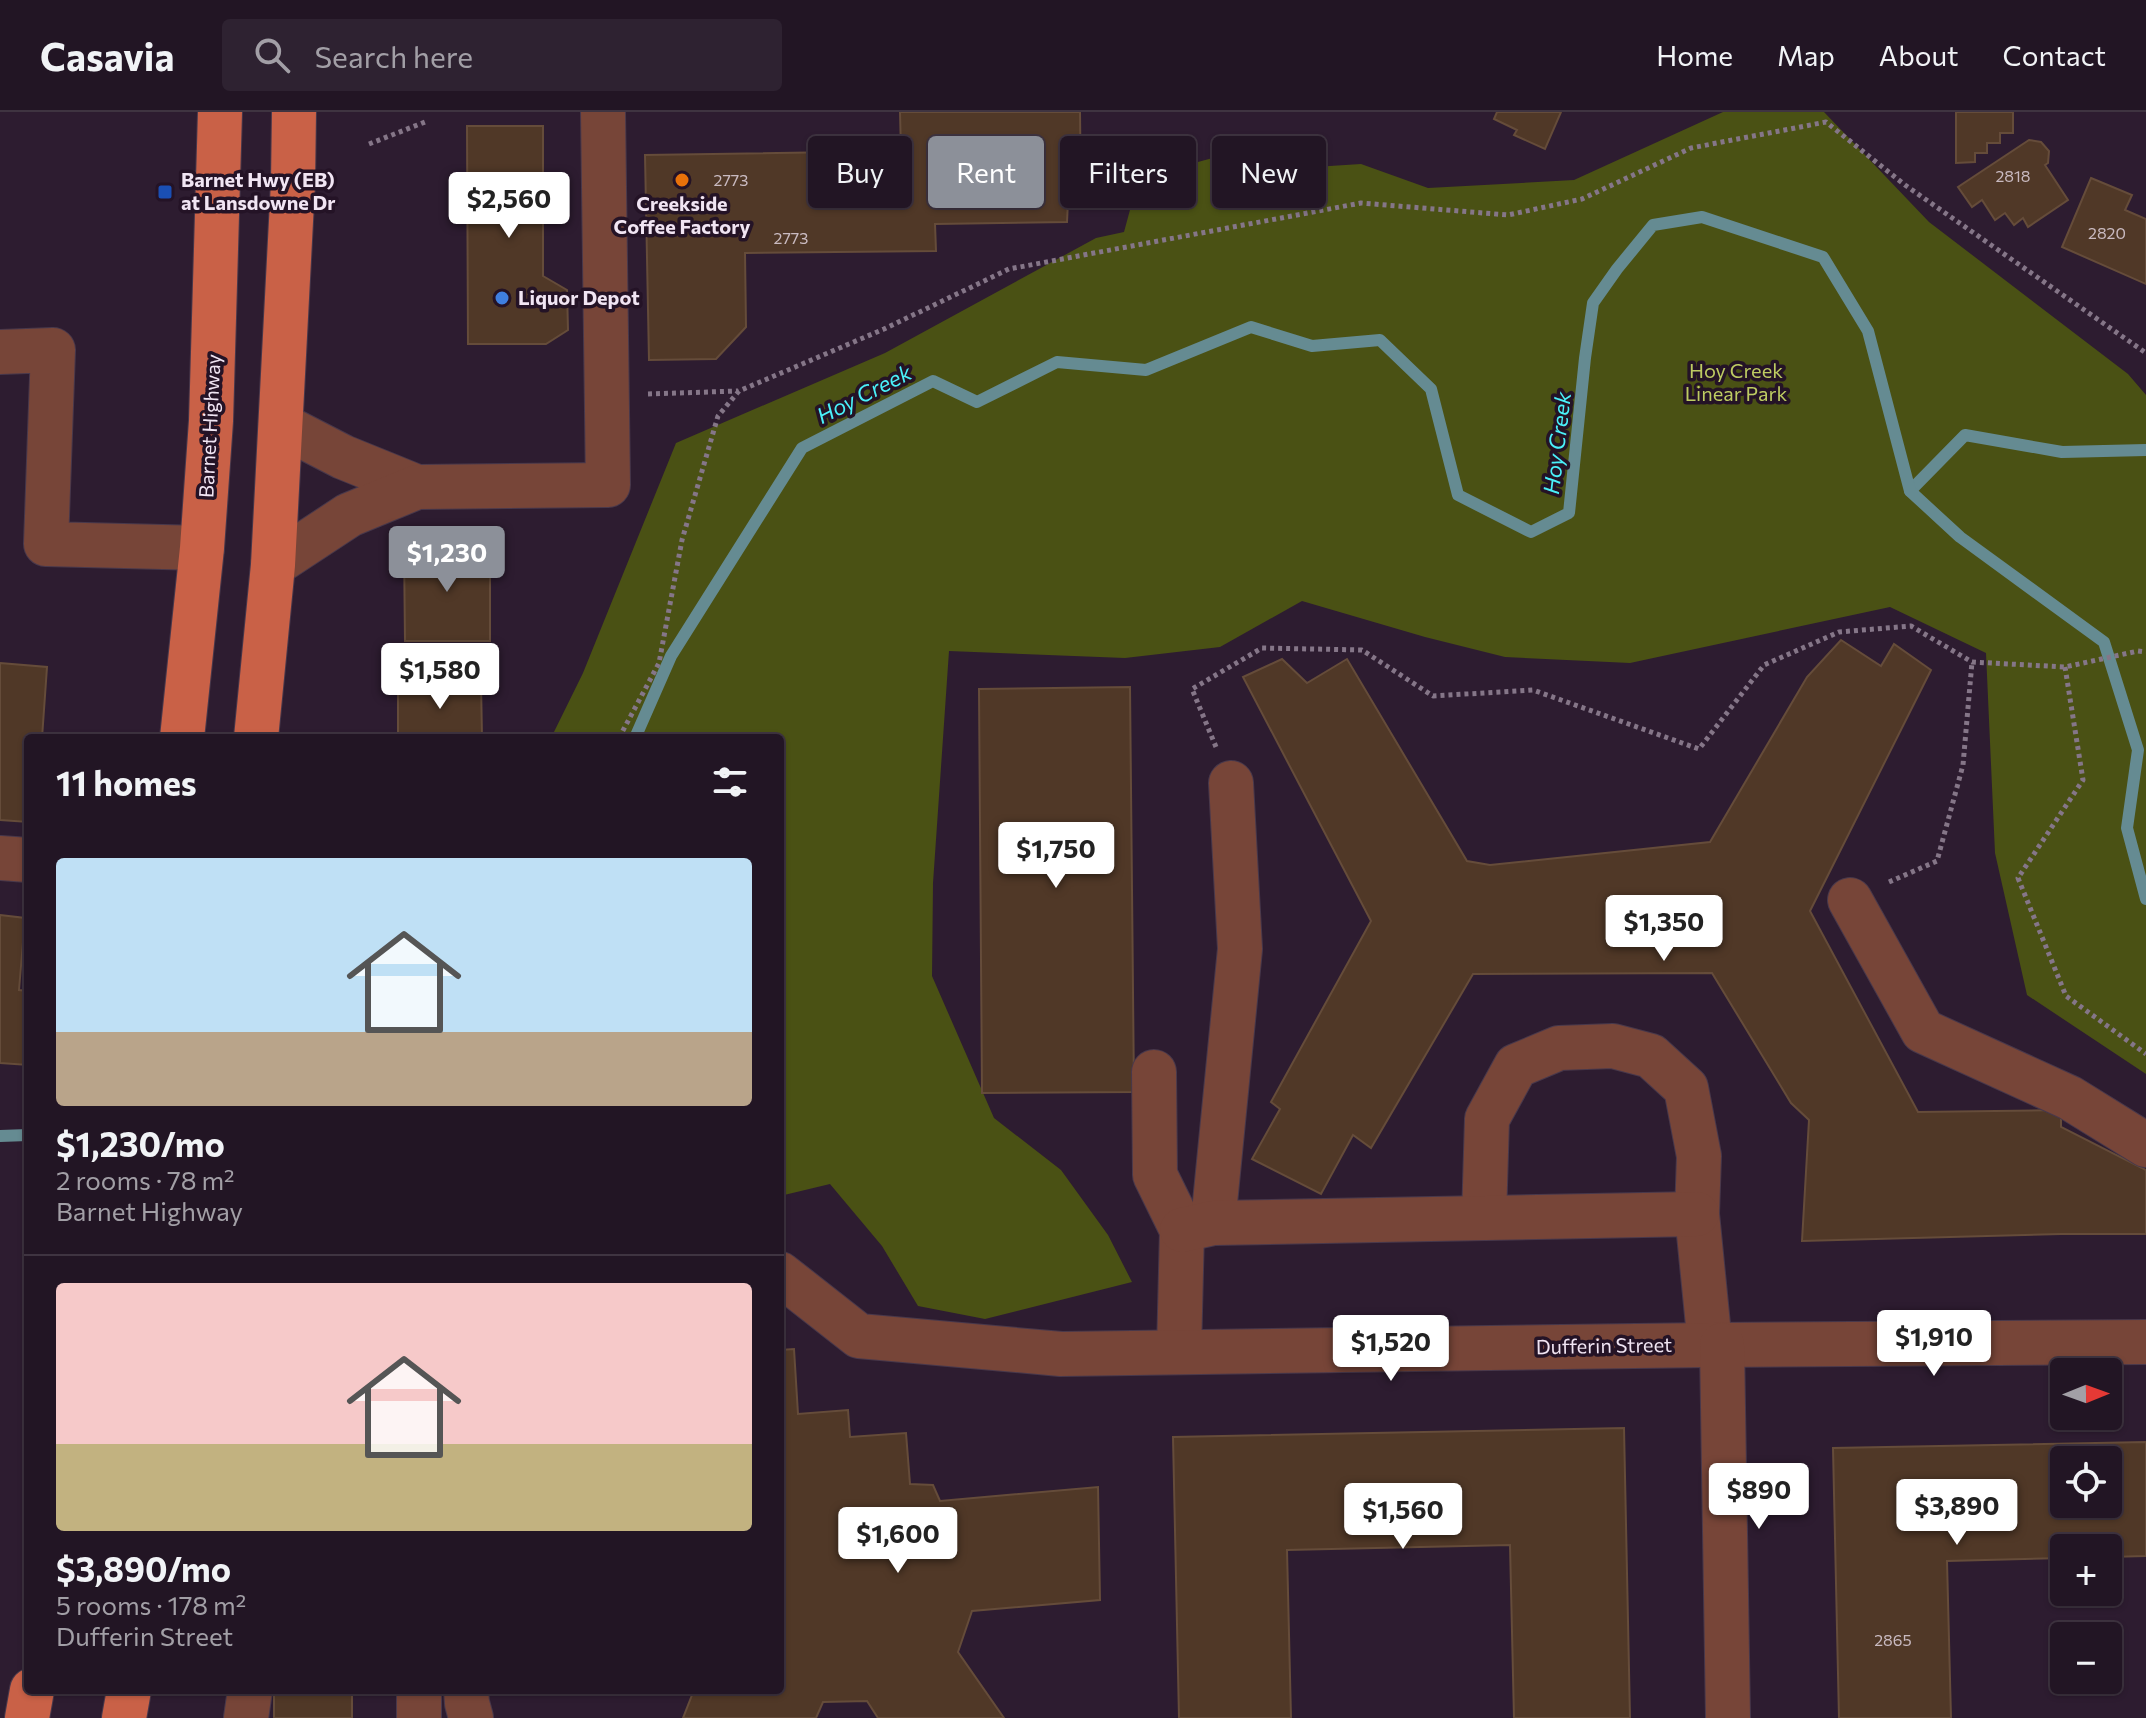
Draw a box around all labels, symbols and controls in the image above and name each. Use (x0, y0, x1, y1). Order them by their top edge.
search box (222, 19, 782, 91)
text: Casavia (40, 32, 174, 79)
icon: search (250, 33, 294, 77)
text: Search here (314, 37, 473, 74)
text: Home (1656, 38, 1733, 72)
text: Map (1777, 38, 1835, 72)
text: About (1879, 38, 1959, 72)
text: Contact (2003, 38, 2106, 72)
chip: Buy (808, 136, 912, 208)
chip: Rent (928, 136, 1044, 208)
chip: Filters (1060, 136, 1196, 208)
chip: New (1212, 136, 1326, 208)
house number: 2818 (1995, 166, 2031, 185)
place label: Barnet Hwy (EB) at Lansdowne Dr (181, 167, 336, 214)
house number: 2773 (714, 170, 748, 189)
marker: Creekside Coffee Factory (673, 171, 691, 189)
pin: $2,560 (444, 172, 574, 240)
text: $2,560 (467, 182, 551, 213)
marker: Barnet Hwy (EB) at Lansdowne Dr (156, 183, 174, 201)
place label: Creekside Coffee Factory (614, 191, 750, 238)
house number: 2820 (2088, 223, 2126, 242)
house number: 2773 (774, 228, 808, 247)
place label: Liquor Depot (518, 285, 640, 309)
marker: Liquor Depot (493, 289, 511, 307)
street label: Barnet Highway (193, 353, 225, 498)
water label: Hoy Creek (812, 358, 917, 429)
park label: Hoy Creek Linear Park (1685, 358, 1788, 405)
water label: Hoy Creek (1537, 389, 1576, 496)
pin: $1,230 (382, 526, 512, 594)
text: $1,230 (407, 536, 487, 567)
pin: $1,580 (375, 643, 505, 711)
text: $1,580 (399, 653, 481, 684)
icon: filters (708, 760, 752, 804)
text: 11 homes (56, 761, 197, 803)
pin: $1,750 (991, 822, 1121, 890)
text: $1,750 (1016, 832, 1096, 863)
pin: $1,350 (1599, 895, 1729, 963)
text: $1,350 (1624, 905, 1704, 936)
icon: home (332, 910, 476, 1054)
text: $1,230/mo (56, 1122, 225, 1164)
text: 2 rooms · 78 m² (56, 1164, 235, 1195)
text: Barnet Highway (56, 1195, 243, 1226)
pin: $1,910 (1869, 1310, 1999, 1378)
pin: $1,520 (1326, 1315, 1456, 1383)
text: $1,910 (1895, 1320, 1973, 1351)
text: $1,520 (1351, 1325, 1431, 1356)
street label: Dufferin Street (1536, 1332, 1672, 1358)
icon: home (332, 1335, 476, 1479)
north arrow (2050, 1358, 2122, 1430)
map controls (2050, 1358, 2122, 1694)
button: locate (2050, 1446, 2122, 1518)
pin: $890 (1712, 1463, 1806, 1531)
text: $890 (1727, 1473, 1791, 1504)
pin: $3,890 (1892, 1479, 2022, 1547)
pin: $1,560 (1338, 1483, 1468, 1551)
text: $3,890 (1914, 1489, 2000, 1520)
text: $1,560 (1362, 1493, 1444, 1524)
pin: $1,600 (833, 1507, 963, 1575)
text: $1,600 (856, 1517, 940, 1548)
button: + (2050, 1534, 2122, 1606)
text: $3,890/mo (56, 1547, 231, 1589)
text: 5 rooms · 178 m² (56, 1589, 246, 1620)
text: Dufferin Street (56, 1620, 233, 1651)
button: − (2050, 1622, 2122, 1694)
house number: 2865 (1874, 1630, 1912, 1649)

